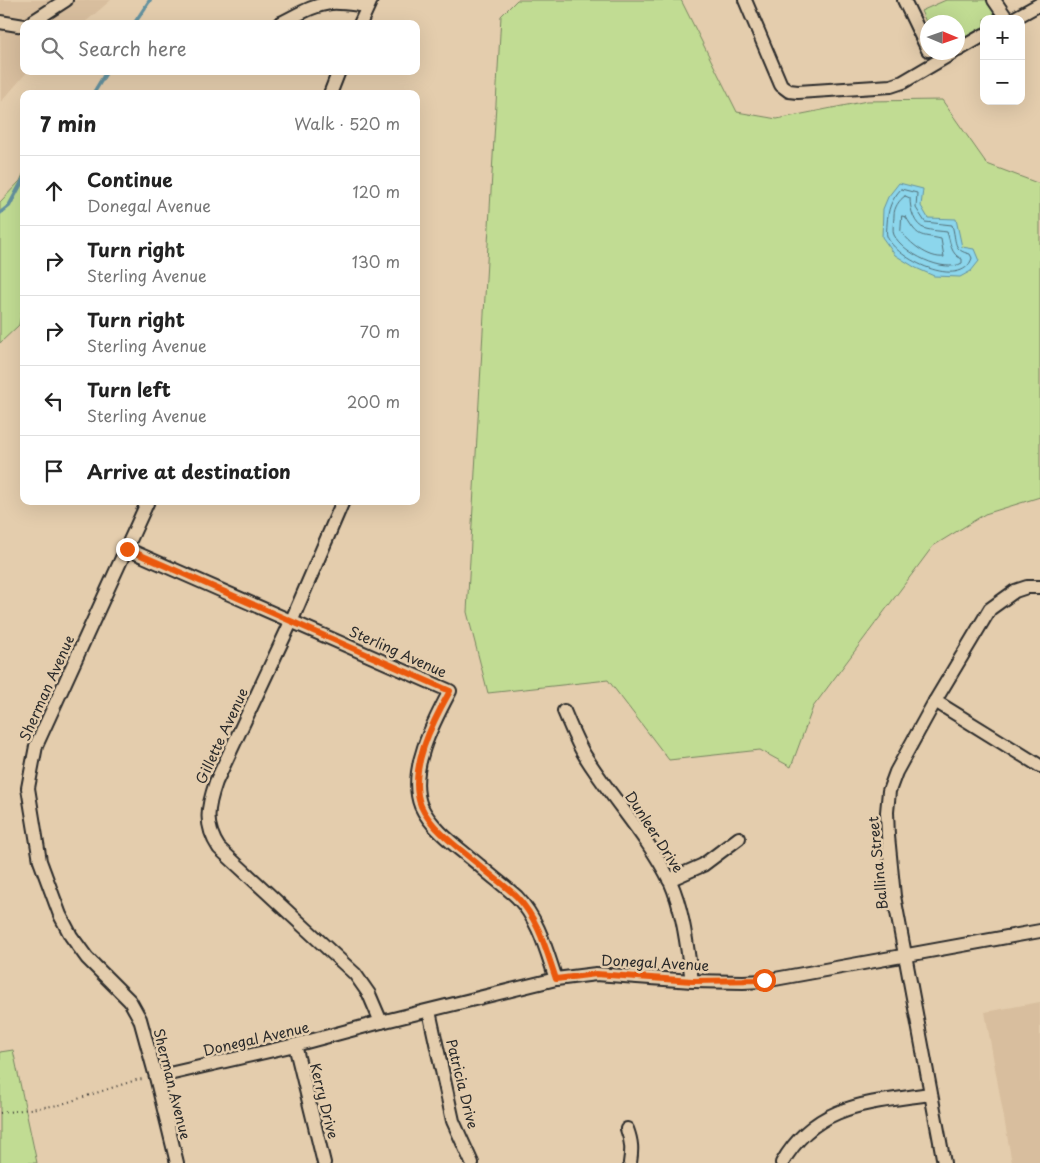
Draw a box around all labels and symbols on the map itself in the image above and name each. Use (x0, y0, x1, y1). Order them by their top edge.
north arrow (920, 15, 965, 60)
route end (116, 538, 139, 561)
street label: Sterling Avenue (346, 621, 451, 683)
street label: Sherman Avenue (14, 632, 79, 744)
street label: Gillette Avenue (190, 684, 253, 787)
street label: Dunleer Drive (620, 787, 689, 877)
street label: Ballina Street (862, 815, 893, 911)
street label: Donegal Avenue (600, 949, 710, 976)
route start (753, 969, 776, 992)
street label: Donegal Avenue (201, 1016, 311, 1061)
street label: Sherman Avenue (149, 1026, 196, 1142)
street label: Patricia Drive (441, 1037, 484, 1131)
street label: Kerry Drive (305, 1061, 344, 1141)

